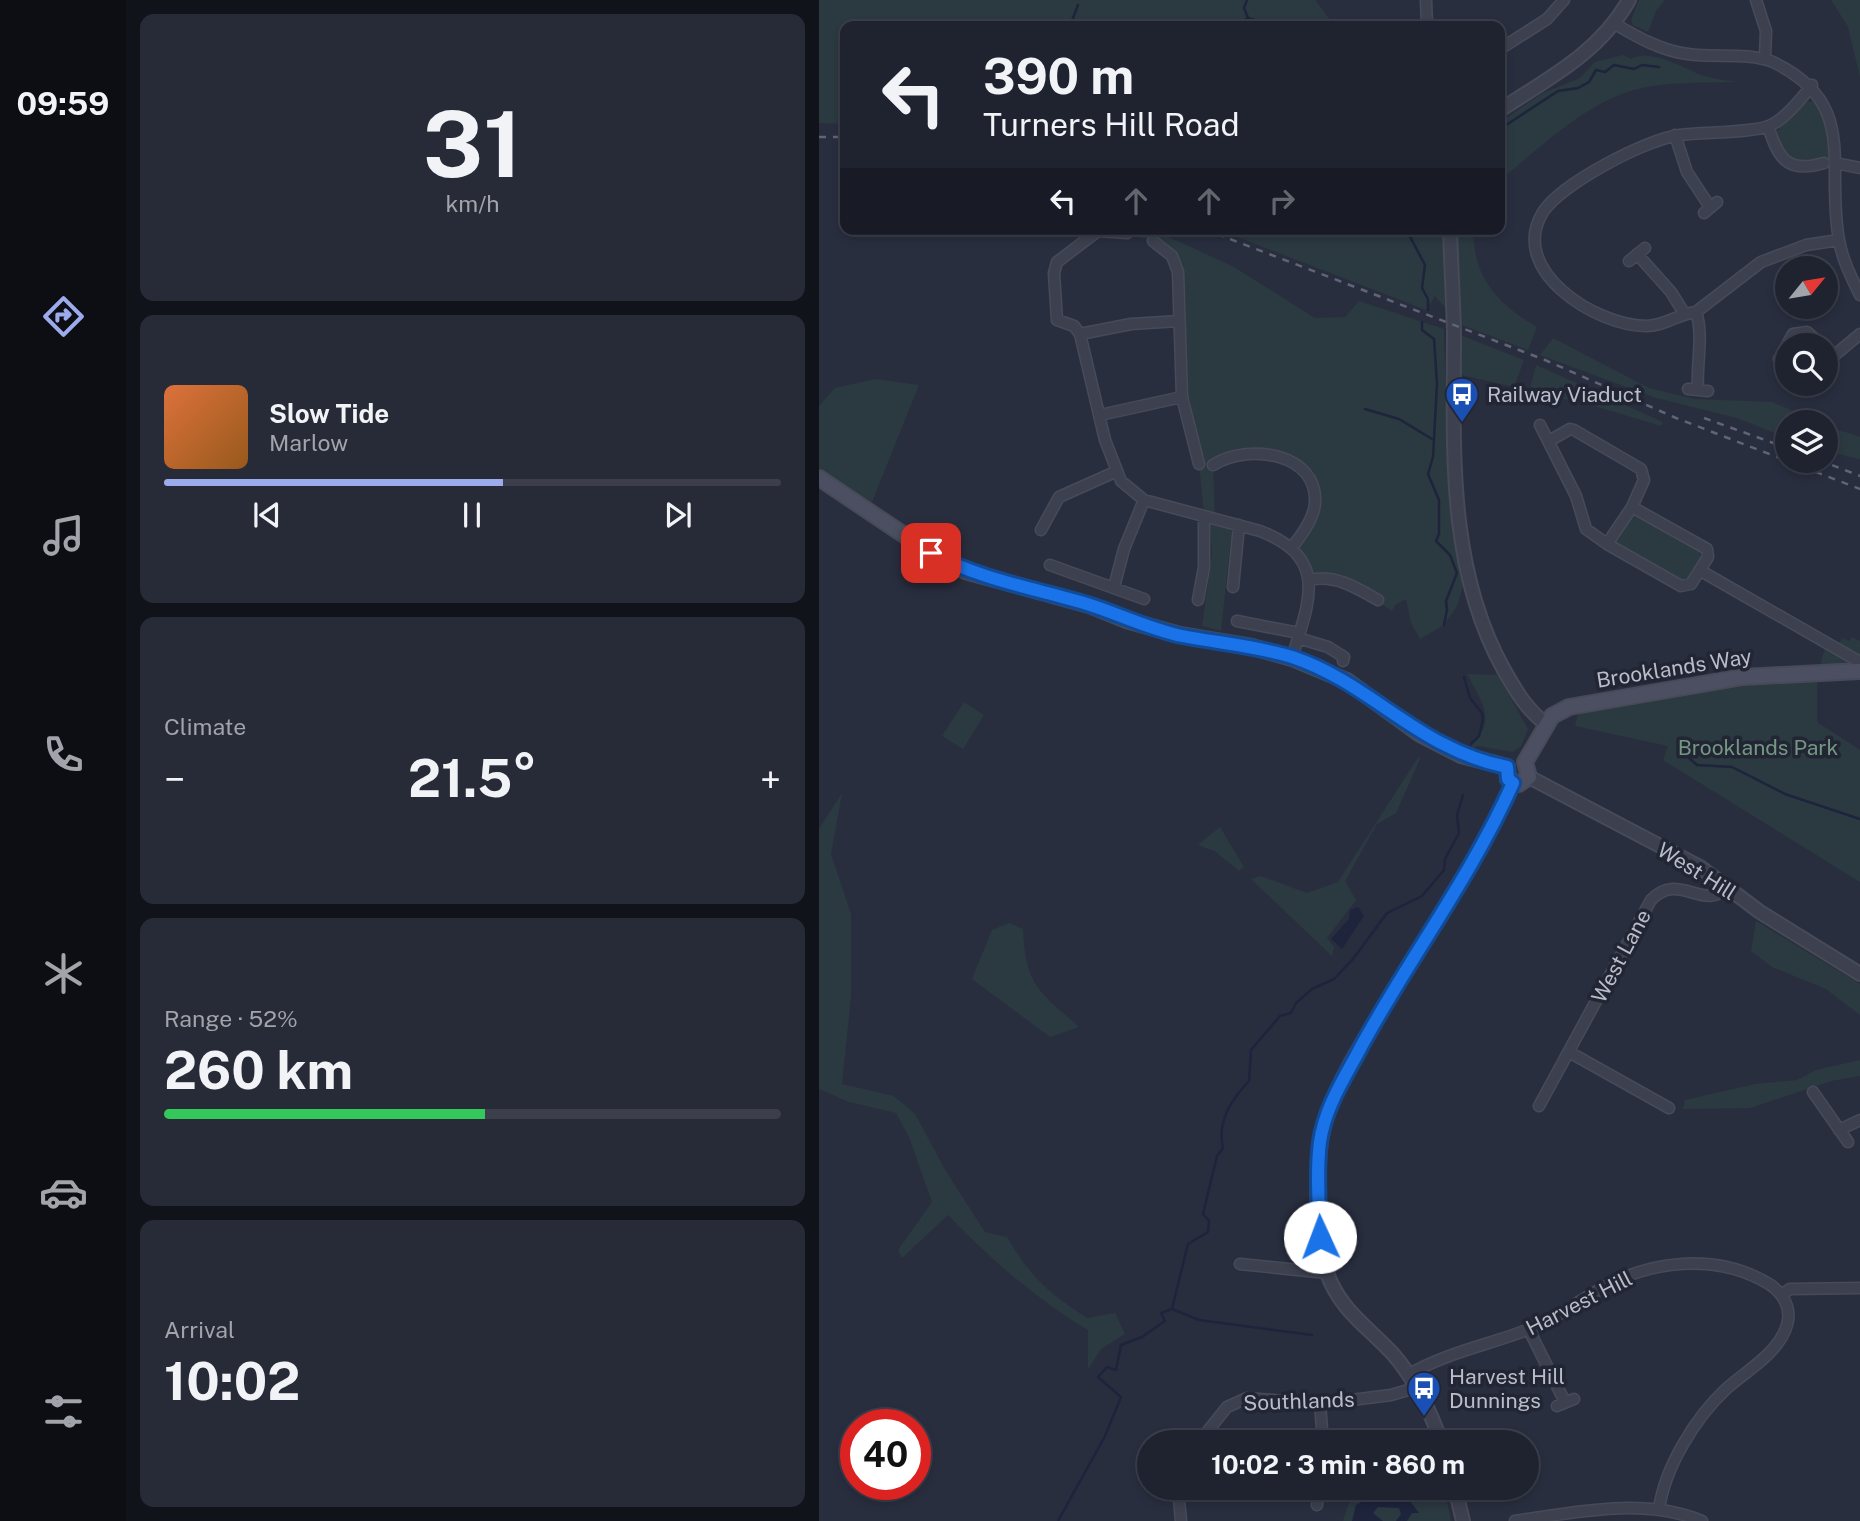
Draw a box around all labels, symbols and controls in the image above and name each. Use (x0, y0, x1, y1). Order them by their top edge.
text: 390 m (983, 47, 1134, 105)
icon: left (868, 49, 959, 140)
text: 09:59 (17, 85, 109, 122)
text: 31 (423, 91, 522, 197)
text: Turners Hill Road (983, 106, 1239, 143)
icon: left (1044, 182, 1082, 220)
icon: ahead (1117, 182, 1155, 220)
icon: ahead (1190, 182, 1228, 220)
icon: right (1263, 182, 1301, 220)
text: km/h (445, 190, 500, 217)
north arrow (1775, 256, 1837, 318)
map controls (1775, 256, 1838, 473)
icon: directions (39, 292, 88, 341)
button: search (1775, 333, 1838, 396)
bus stop icon: Railway Viaduct (1443, 375, 1481, 424)
place label: Railway Viaduct (1487, 382, 1642, 407)
text: Slow Tide (269, 398, 389, 429)
button: layers (1775, 410, 1838, 473)
text: Marlow (269, 429, 348, 456)
icon: previous (248, 496, 286, 534)
icon: pause (453, 496, 491, 534)
icon: next (659, 496, 697, 534)
icon: music (39, 511, 88, 560)
pin (901, 523, 961, 583)
icon: arrive (912, 534, 950, 572)
street label: Brooklands Way (1595, 643, 1753, 693)
text: Climate (164, 713, 246, 740)
icon: phone (39, 730, 88, 779)
park label: Brooklands Park (1678, 735, 1839, 760)
text: 21.5° (408, 748, 537, 809)
text: − (164, 757, 185, 802)
text: + (760, 757, 781, 802)
street label: West Hill (1653, 837, 1741, 905)
street label: West Lane (1586, 905, 1656, 1007)
icon: climate (39, 949, 88, 998)
text: Range · 52% (164, 1005, 298, 1032)
text: 260 km (164, 1040, 353, 1101)
icon: car (39, 1168, 88, 1217)
position arrow (1283, 1200, 1357, 1274)
street label: Harvest Hill (1522, 1266, 1636, 1340)
text: Arrival (164, 1316, 235, 1343)
text: 10:02 (164, 1351, 300, 1412)
place label: Harvest Hill Dunnings (1449, 1364, 1565, 1413)
bus stop icon: Harvest Hill Dunnings (1405, 1369, 1443, 1418)
icon: filters (39, 1387, 88, 1436)
street label: Southlands (1243, 1387, 1355, 1415)
speed limit sign: 40 (840, 1409, 931, 1500)
text: 10:02 · 3 min · 860 m (1211, 1449, 1465, 1480)

